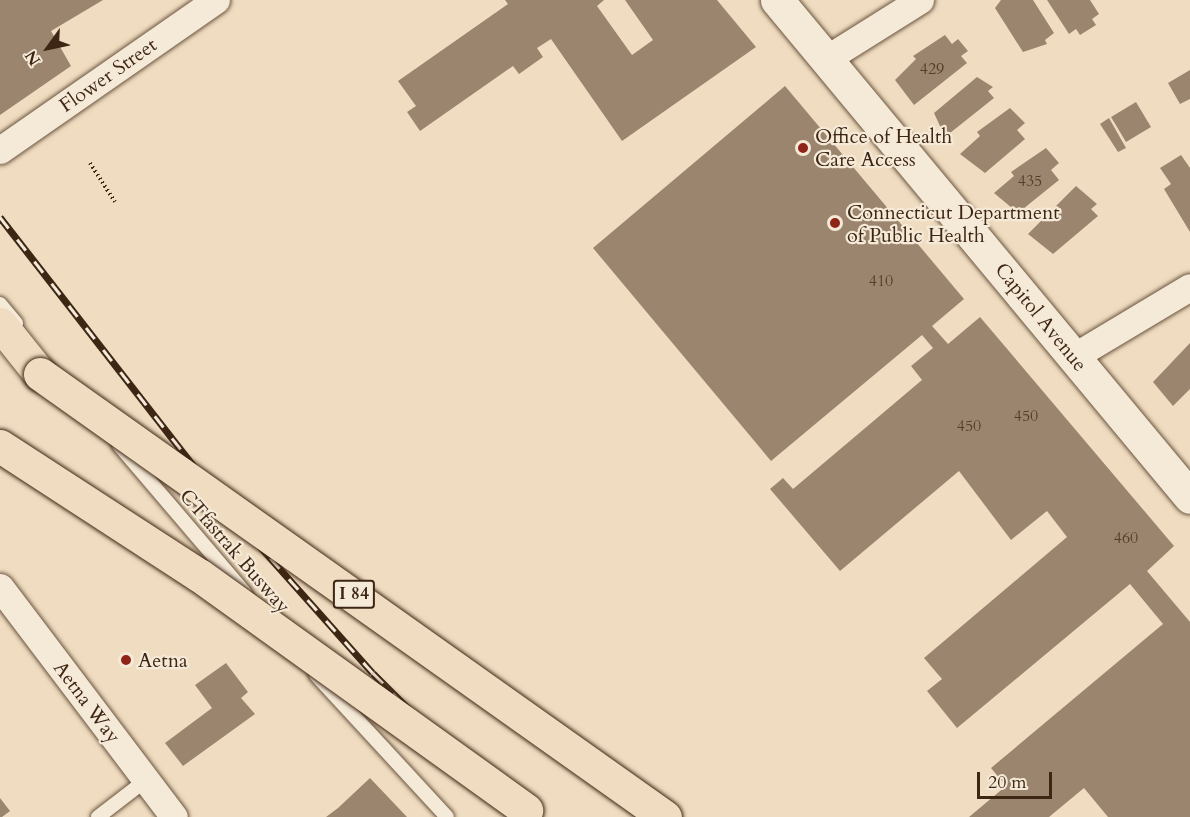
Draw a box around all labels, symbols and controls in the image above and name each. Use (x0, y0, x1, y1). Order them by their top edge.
north arrow (18, 18, 78, 78)
street label: Flower Street (55, 33, 161, 117)
text: N (20, 46, 46, 70)
house number: 429 (920, 59, 944, 79)
place label: Office of Health Care Access (815, 124, 952, 171)
marker: Office of Health Care Access (796, 141, 810, 155)
house number: 435 (1018, 171, 1042, 191)
place label: Connecticut Department of Public Health (847, 200, 1060, 247)
marker: Connecticut Department of Public Health (828, 216, 842, 230)
street label: Capitol Avenue (990, 258, 1092, 376)
house number: 410 (869, 271, 893, 291)
house number: 450 (1014, 406, 1038, 426)
house number: 450 (957, 416, 981, 436)
street label: CTfastrak Busway (175, 484, 295, 618)
house number: 460 (1114, 528, 1138, 548)
road number: I 84 (332, 579, 376, 609)
place label: Aetna (138, 648, 188, 672)
marker: Aetna (119, 653, 133, 667)
street label: Aetna Way (48, 656, 126, 748)
scale bar (980, 760, 1055, 798)
text: 20 m (988, 770, 1027, 795)

